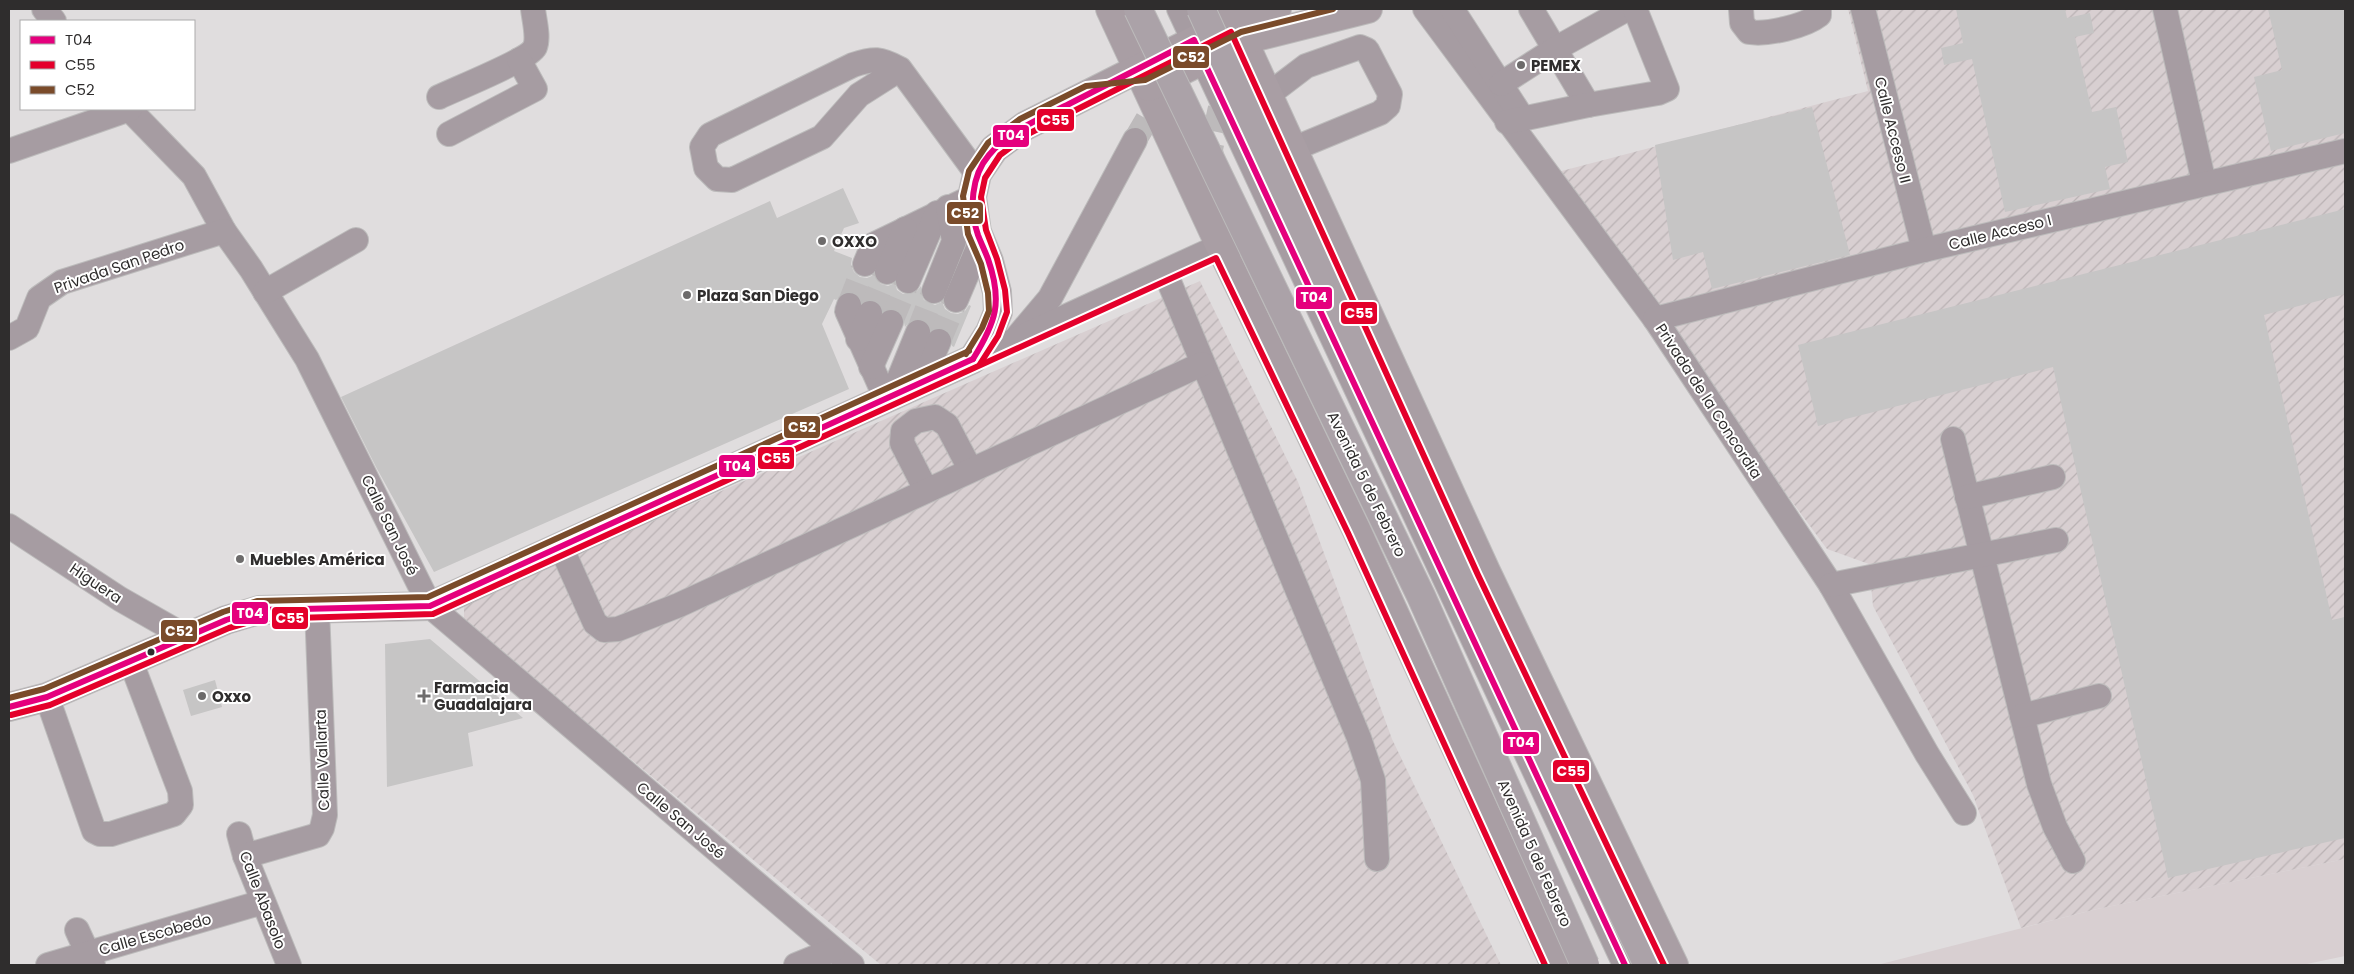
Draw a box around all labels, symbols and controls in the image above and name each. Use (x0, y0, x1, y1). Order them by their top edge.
legend (20, 20, 195, 110)
text: T04 (65, 29, 92, 50)
line badge: C52 (1172, 45, 1210, 69)
text: C52 (1177, 47, 1205, 67)
text: C55 (65, 54, 95, 75)
place label: PEMEX (1531, 55, 1581, 76)
marker: PEMEX (1515, 59, 1527, 71)
street label: Calle Acceso II (1870, 75, 1916, 185)
text: C52 (65, 79, 95, 100)
line badge: C55 (1036, 108, 1075, 132)
text: C55 (1041, 110, 1069, 130)
line badge: T04 (992, 124, 1030, 148)
text: T04 (998, 125, 1024, 145)
line badge: C52 (946, 201, 984, 225)
text: C52 (951, 203, 979, 223)
street label: Calle Acceso I (1946, 209, 2054, 255)
place label: OXXO (832, 231, 877, 252)
street label: Privada San Pedro (51, 234, 187, 298)
marker: OXXO (816, 235, 828, 247)
place label: Plaza San Diego (697, 285, 819, 306)
line badge: T04 (1295, 286, 1333, 310)
text: T04 (1301, 287, 1327, 307)
marker: Plaza San Diego (681, 289, 693, 301)
line badge: C55 (1340, 301, 1378, 325)
text: C55 (1345, 303, 1373, 323)
street label: Privada de la Concordia (1651, 319, 1767, 483)
street label: Avenida 5 de Febrero (1323, 408, 1411, 560)
line badge: C52 (783, 415, 821, 439)
text: C52 (788, 417, 816, 437)
line badge: C55 (757, 446, 795, 470)
text: C55 (762, 448, 790, 468)
line badge: T04 (718, 454, 756, 478)
text: T04 (724, 456, 750, 476)
street label: Calle San José (357, 471, 423, 579)
place label: Muebles América (250, 549, 385, 570)
marker: Muebles América (234, 553, 246, 565)
street label: Higuera (66, 558, 126, 608)
line badge: T04 (231, 601, 269, 625)
text: T04 (237, 603, 263, 623)
line badge: C55 (271, 606, 309, 630)
text: C55 (276, 608, 304, 628)
line badge: C52 (160, 619, 198, 643)
text: C52 (165, 621, 193, 641)
unlabelled marker (146, 647, 156, 657)
place label: Farmacia Guadalajara (434, 677, 532, 715)
place label: Oxxo (212, 686, 251, 707)
marker: Oxxo (196, 690, 208, 702)
marker: Farmacia Guadalajara (418, 690, 430, 702)
street label: Calle Vallarta (310, 709, 334, 811)
line badge: T04 (1502, 731, 1540, 755)
text: T04 (1508, 732, 1534, 752)
line badge: C55 (1552, 759, 1590, 783)
text: C55 (1557, 761, 1585, 781)
street label: Avenida 5 de Febrero (1493, 776, 1577, 930)
street label: Calle San José (632, 777, 730, 863)
street label: Calle Abasolo (235, 848, 291, 952)
street label: Calle Escobedo (96, 908, 214, 960)

